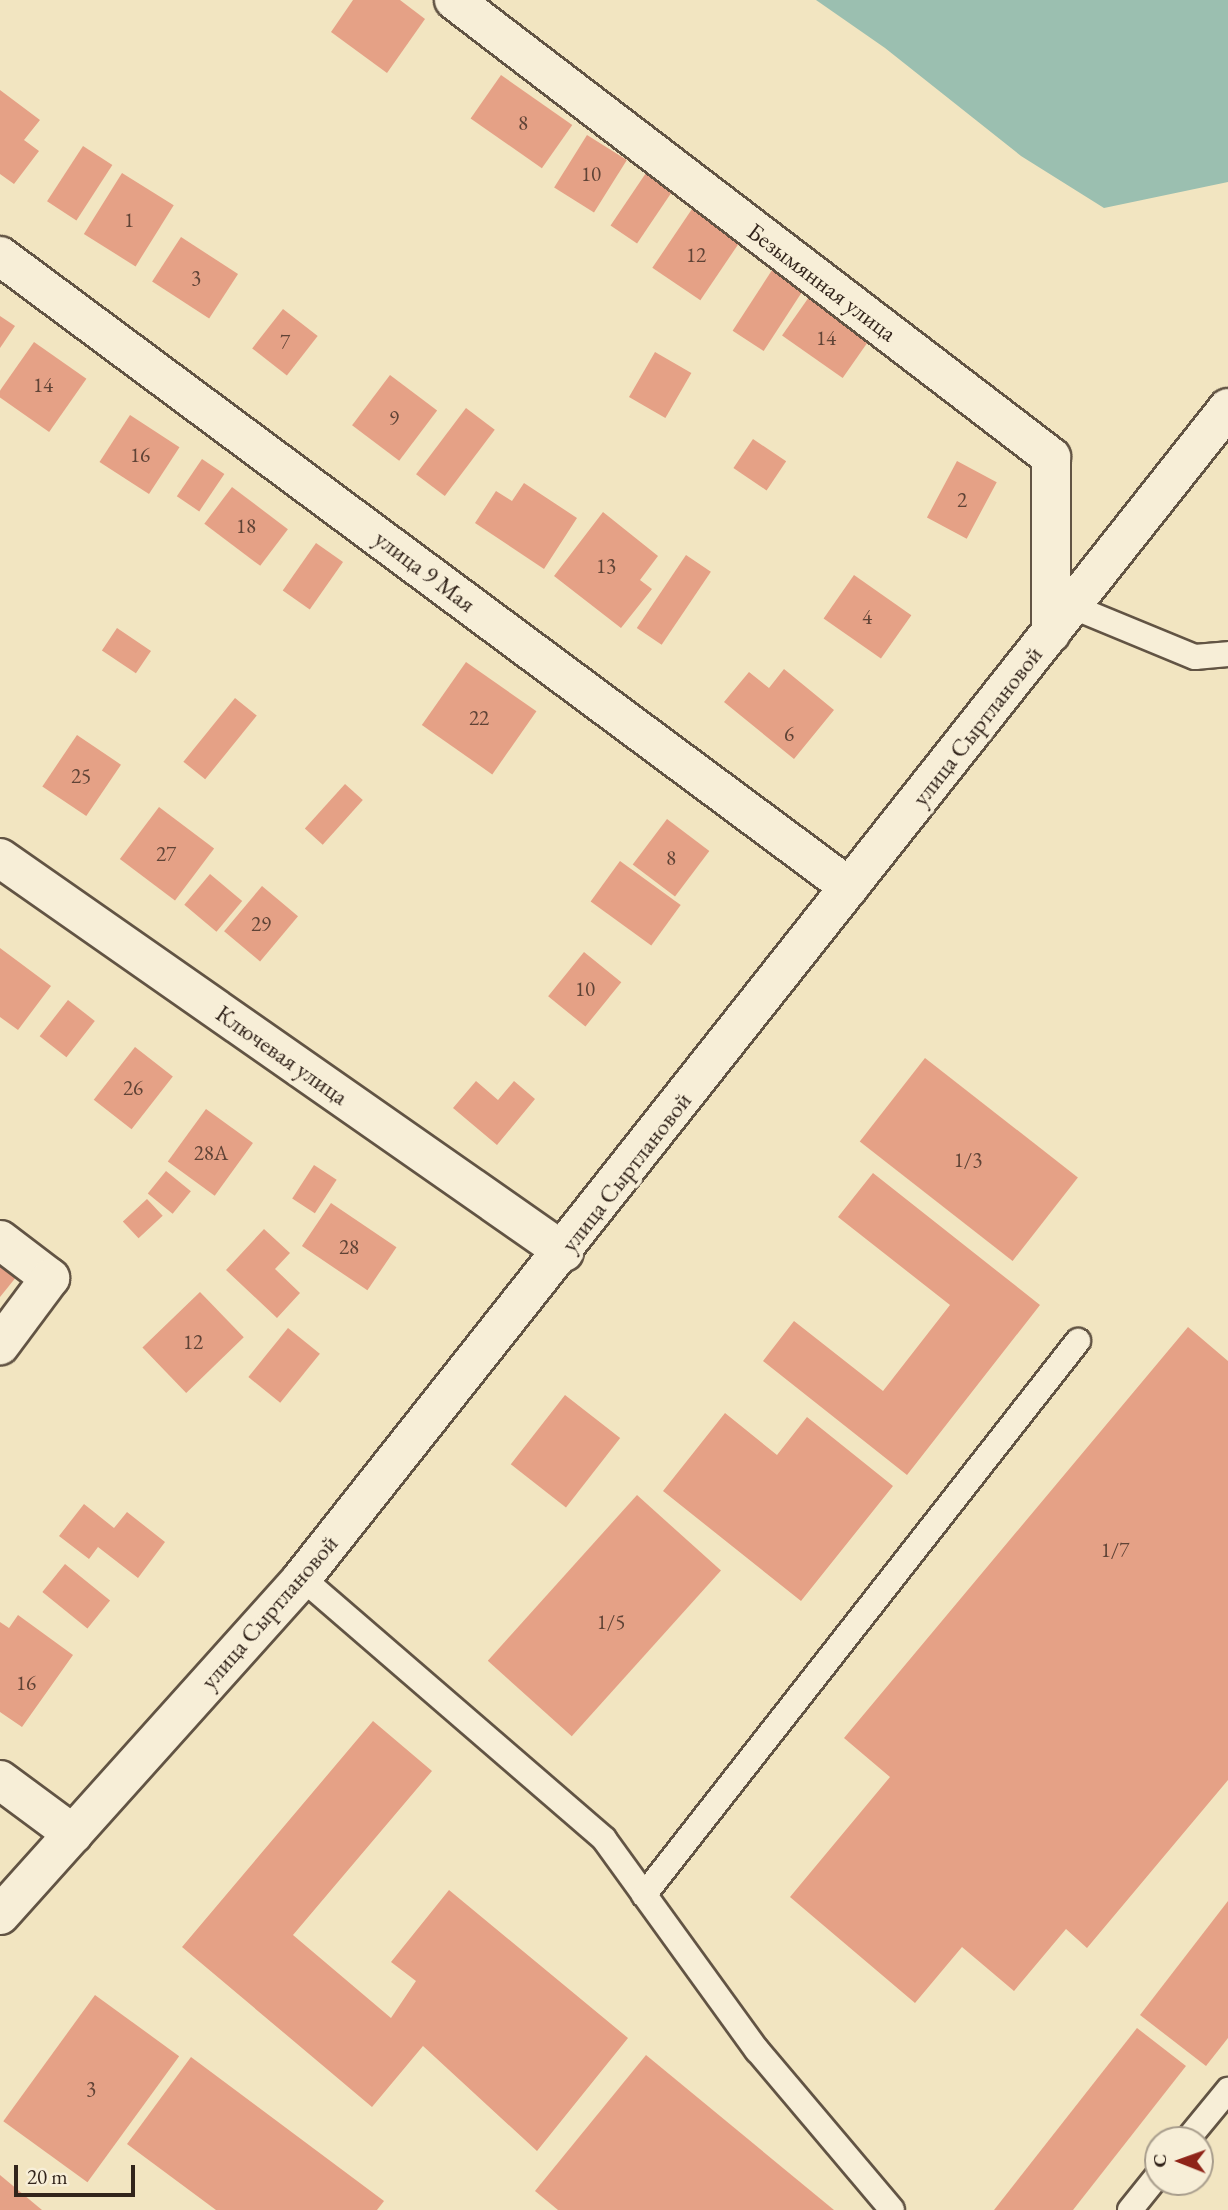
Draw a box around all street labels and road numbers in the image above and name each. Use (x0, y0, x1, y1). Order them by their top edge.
street label: Безымянная улица (742, 217, 902, 347)
street label: улица 9 Мая (369, 524, 481, 618)
street label: улица Сыртлановой (906, 641, 1048, 811)
street label: Ключевая улица (210, 999, 354, 1111)
street label: улица Сыртлановой (555, 1087, 697, 1257)
street label: улица Сыртлановой (194, 1529, 344, 1695)

